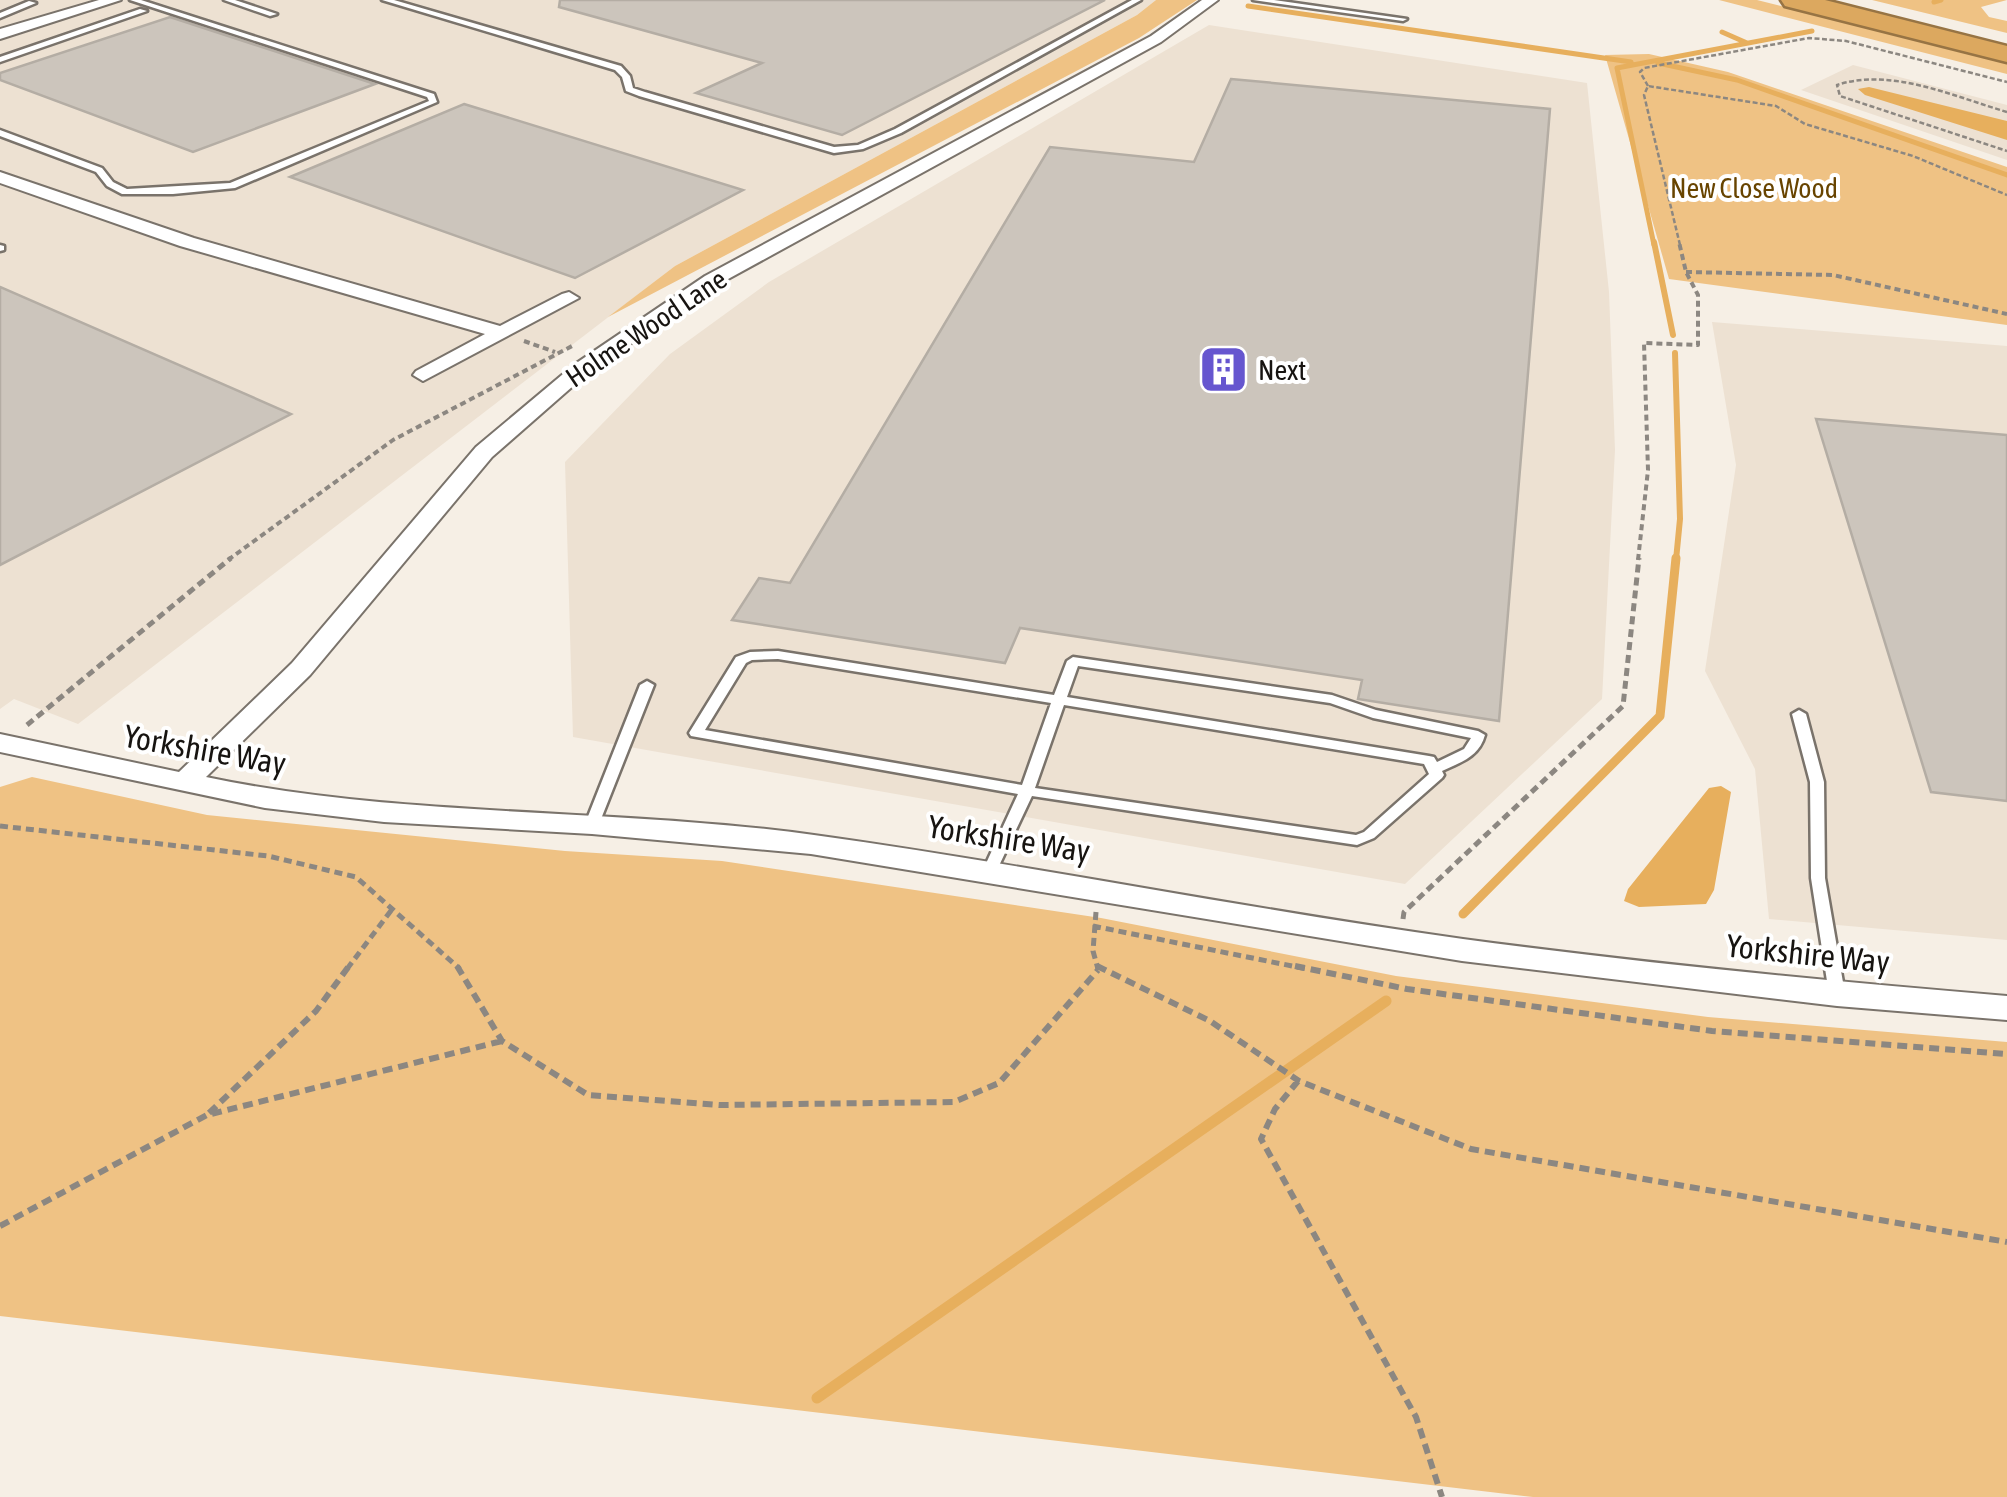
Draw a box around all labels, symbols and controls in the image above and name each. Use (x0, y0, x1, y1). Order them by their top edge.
park label: New Close Wood (1670, 172, 1838, 204)
street label: Holme Wood Lane (560, 263, 732, 393)
building icon: Next (1197, 344, 1249, 396)
place label: Next (1258, 354, 1306, 386)
street label: Yorkshire Way (121, 717, 289, 782)
street label: Yorkshire Way (925, 807, 1093, 870)
street label: Yorkshire Way (1725, 927, 1891, 980)

